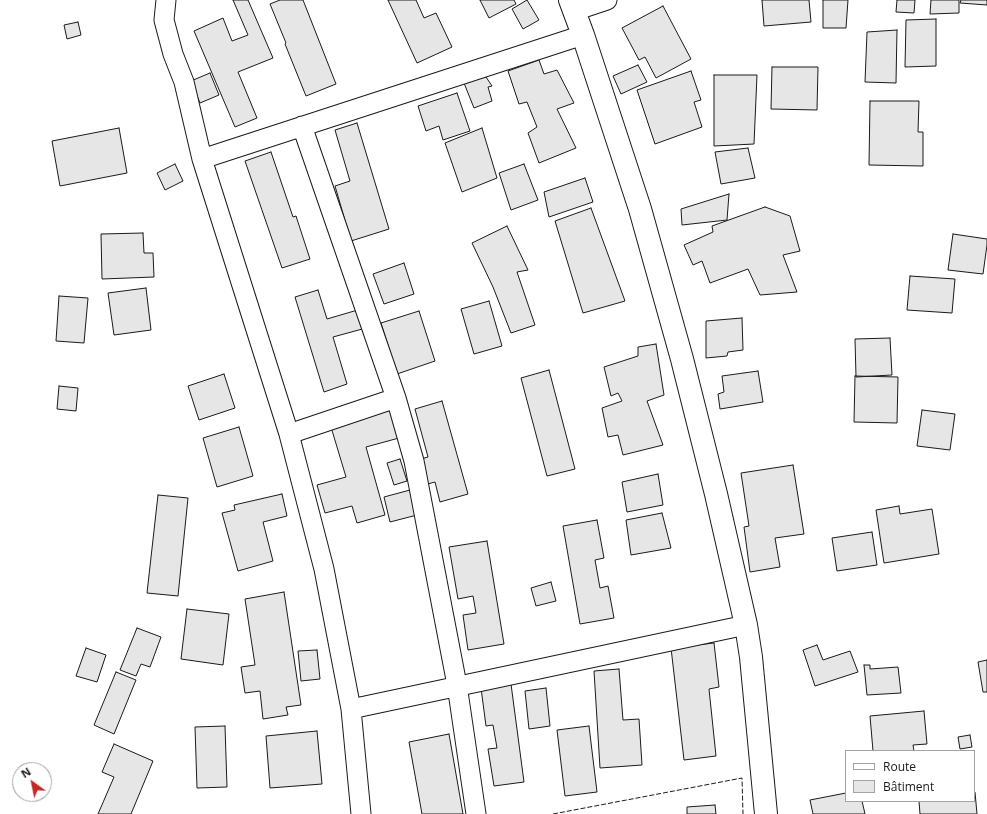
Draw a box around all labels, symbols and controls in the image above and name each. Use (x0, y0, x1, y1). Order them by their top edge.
legend (845, 750, 975, 802)
text: Route (883, 758, 916, 775)
north arrow (12, 762, 52, 802)
text: N (18, 764, 34, 781)
text: Bâtiment (883, 778, 934, 795)

